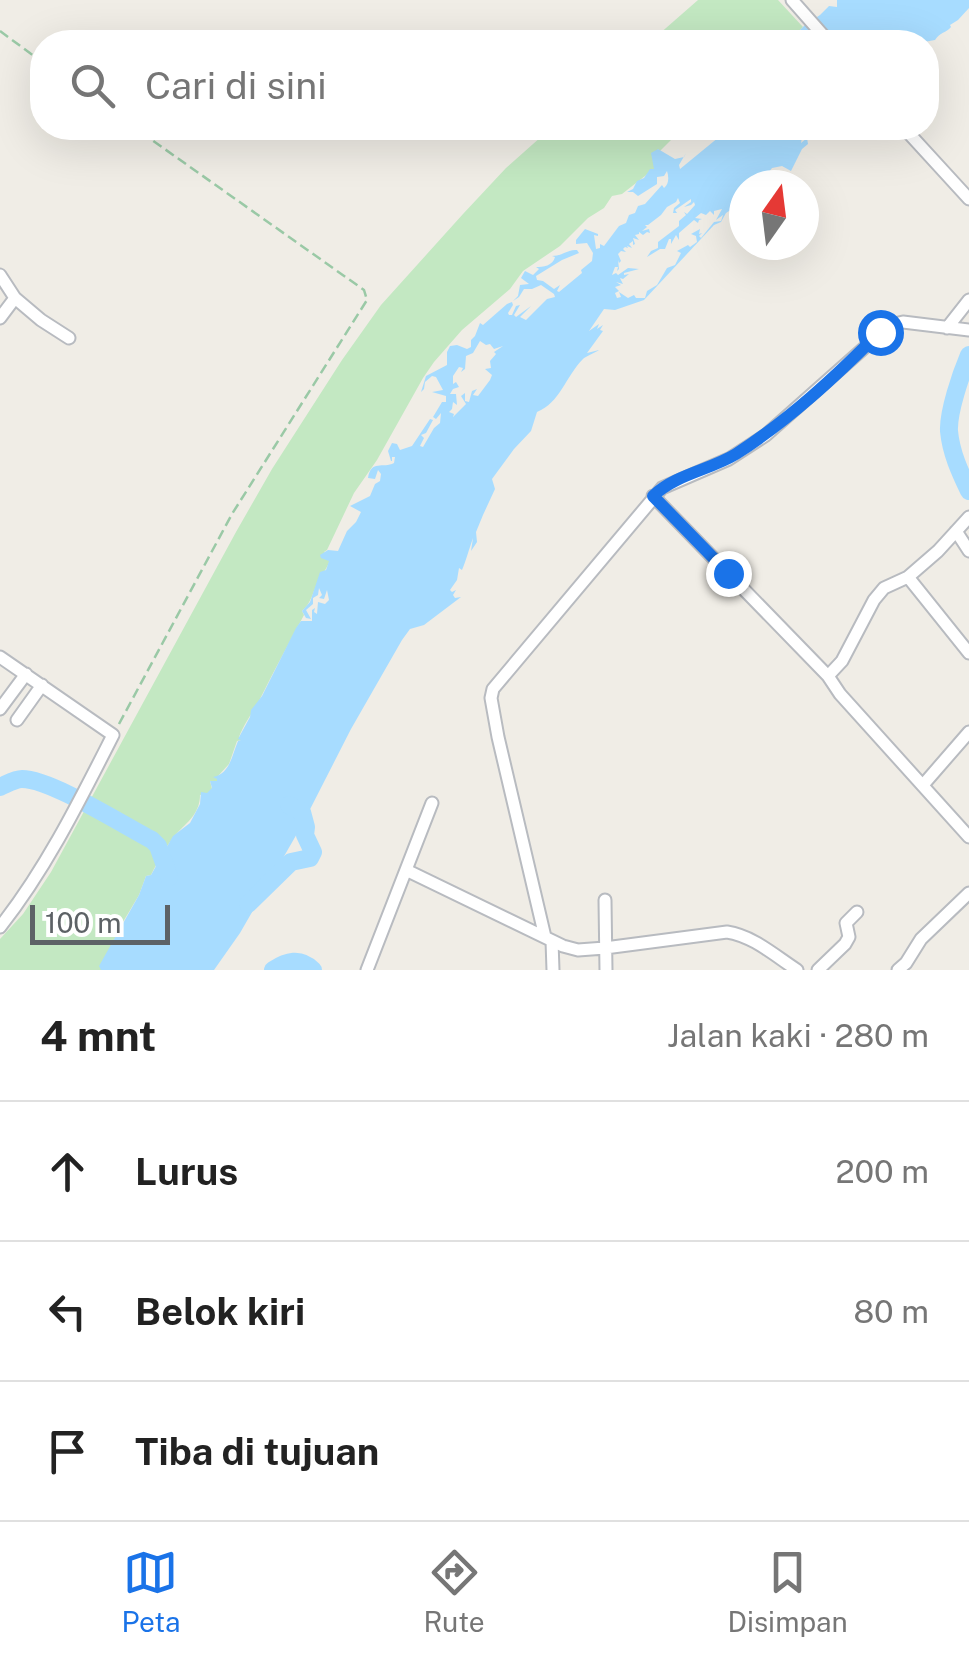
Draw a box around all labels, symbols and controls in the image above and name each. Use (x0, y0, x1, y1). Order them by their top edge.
search box (30, 30, 939, 140)
icon: search (65, 58, 120, 113)
text: Cari di sini (145, 63, 327, 108)
north arrow (729, 170, 819, 260)
route start (858, 310, 904, 356)
route end (706, 551, 752, 597)
scale bar (30, 900, 170, 944)
text: 100 m (45, 906, 122, 939)
text: 4 mnt (40, 1011, 156, 1060)
text: Jalan kaki · 280 m (667, 1017, 929, 1054)
icon: ahead (40, 1144, 95, 1199)
text: Lurus (135, 1149, 238, 1194)
text: 200 m (836, 1153, 929, 1190)
icon: left (40, 1284, 95, 1339)
text: Belok kiri (135, 1289, 305, 1334)
text: 80 m (853, 1293, 929, 1330)
icon: arrive (40, 1424, 95, 1479)
text: Tiba di tujuan (135, 1429, 379, 1474)
tab: Peta (121, 1545, 181, 1638)
tab: Rute (423, 1545, 485, 1638)
tab: Disimpan (728, 1545, 848, 1638)

